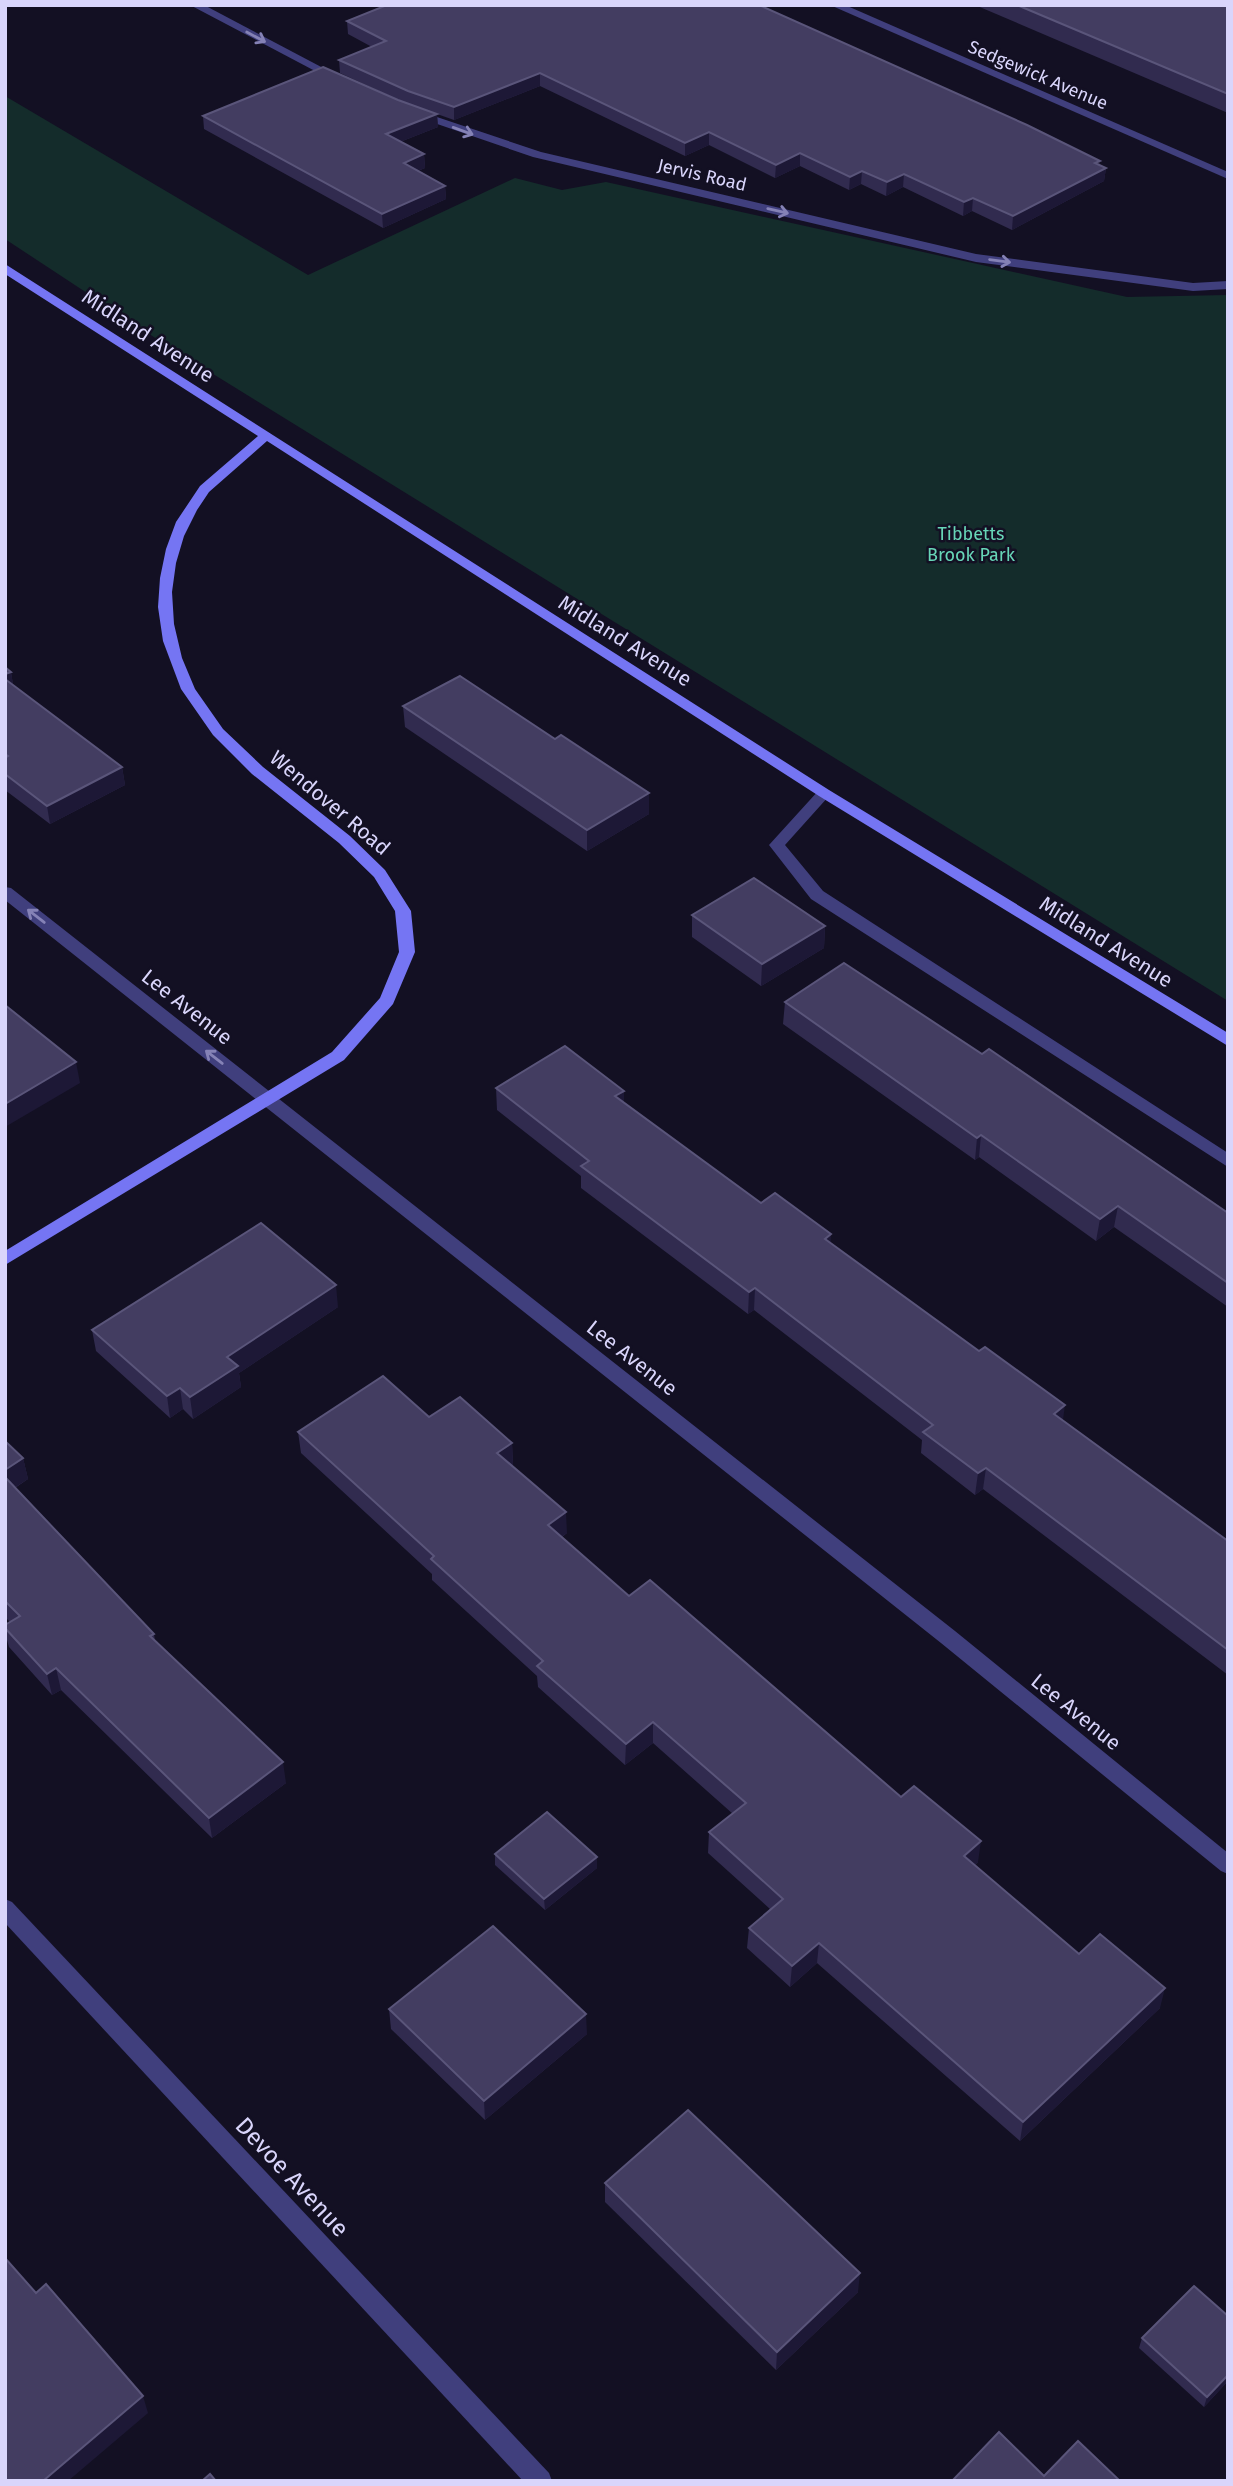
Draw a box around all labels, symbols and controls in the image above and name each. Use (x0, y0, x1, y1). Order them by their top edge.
one-way arrow (245, 30, 265, 44)
street label: Sedgewick Avenue (965, 36, 1111, 114)
one-way arrow (451, 126, 473, 138)
street label: Jervis Road (655, 154, 749, 196)
one-way arrow (766, 205, 789, 218)
one-way arrow (988, 255, 1010, 268)
street label: Midland Avenue (77, 284, 219, 388)
park label: Tibbetts Brook Park (927, 523, 1016, 566)
street label: Midland Avenue (553, 590, 697, 692)
street label: Wendover Road (264, 745, 396, 861)
street label: Midland Avenue (1034, 891, 1178, 993)
one-way arrow (27, 909, 45, 924)
street label: Lee Avenue (136, 963, 238, 1051)
one-way arrow (206, 1050, 224, 1065)
street label: Lee Avenue (581, 1314, 683, 1402)
street label: Lee Avenue (1026, 1668, 1126, 1756)
street label: Devoe Avenue (229, 2111, 355, 2243)

